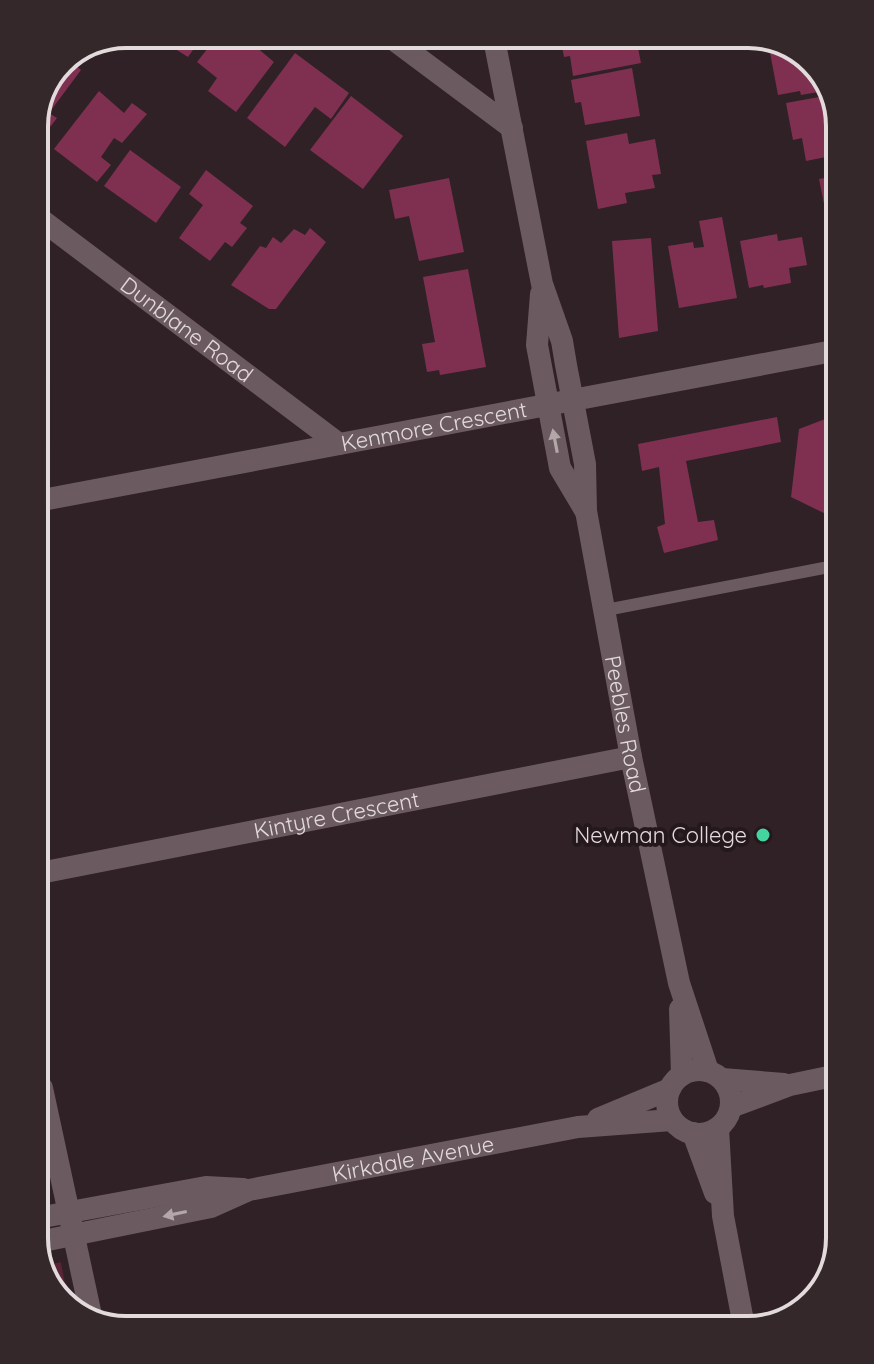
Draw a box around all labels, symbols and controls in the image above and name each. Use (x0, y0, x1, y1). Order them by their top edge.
street label: Dunblane Road (115, 270, 259, 388)
street label: Kenmore Crescent (339, 395, 529, 457)
one-way arrow (548, 428, 560, 453)
street label: Peebles Road (599, 653, 652, 795)
street label: Kintyre Crescent (251, 785, 421, 845)
place label: Newman College (574, 821, 747, 849)
marker: Newman College (754, 826, 772, 844)
street label: Kirkdale Avenue (330, 1129, 496, 1188)
one-way arrow (163, 1208, 188, 1221)

